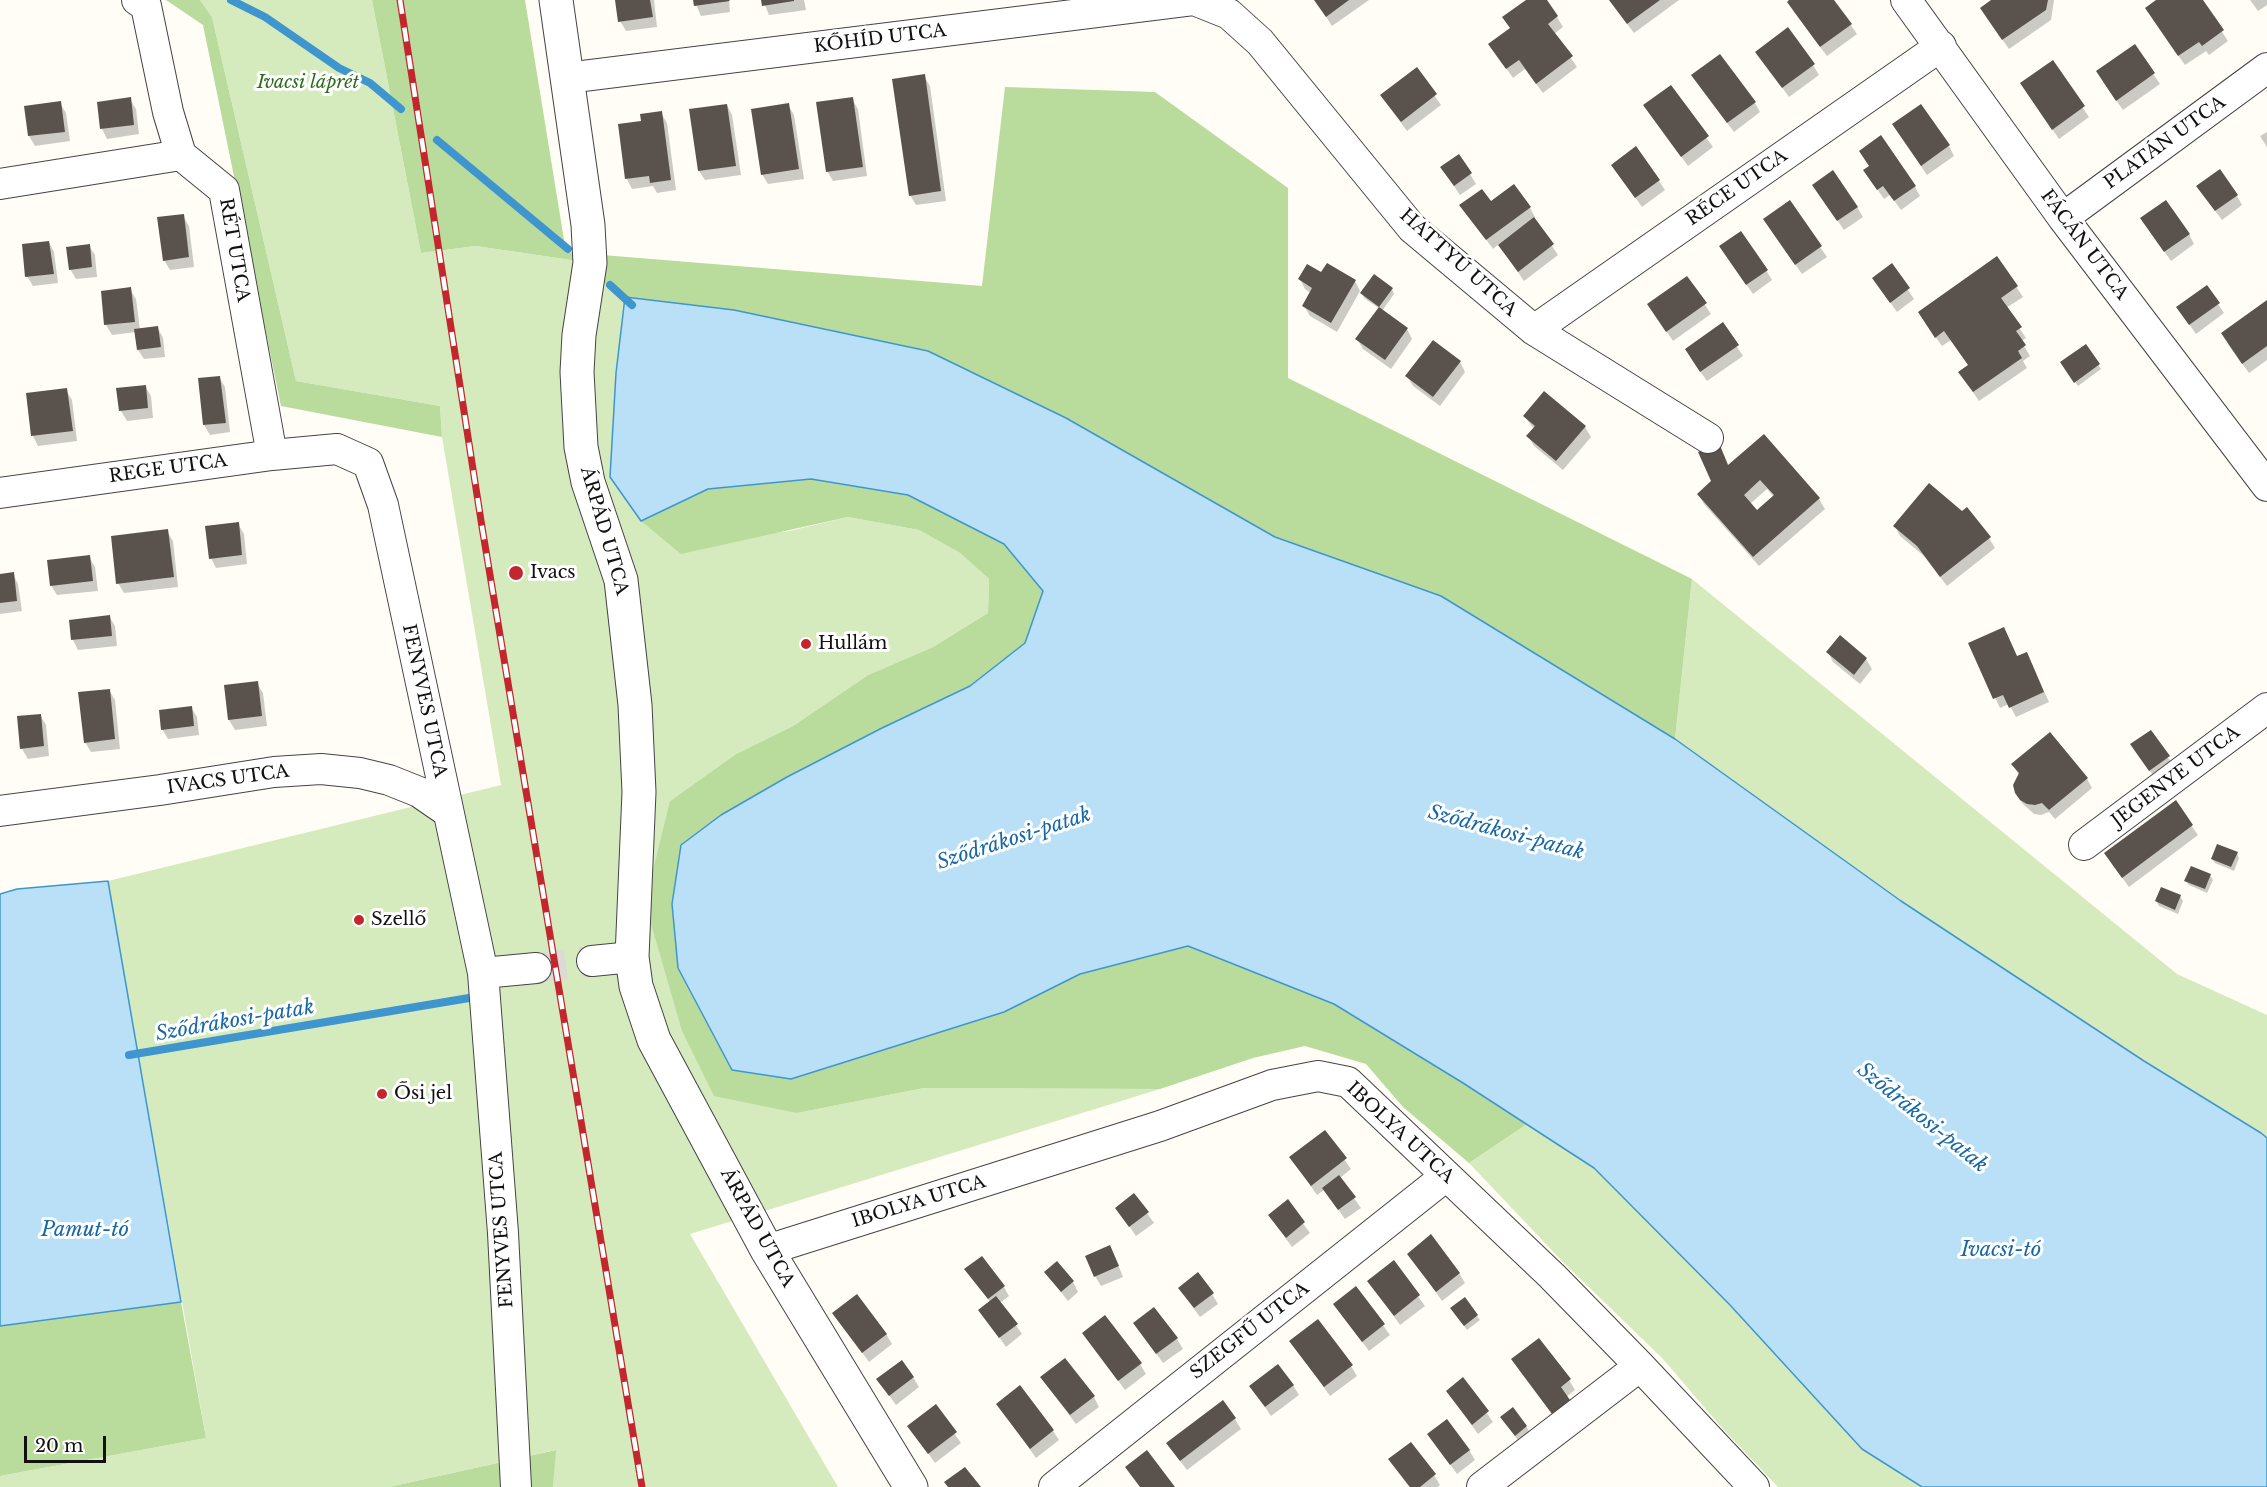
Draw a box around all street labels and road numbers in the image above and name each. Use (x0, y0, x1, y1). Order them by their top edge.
street label: KŐHÍD UTCA (812, 20, 948, 58)
street label: PLATÁN UTCA (2100, 92, 2230, 194)
street label: RÉCE UTCA (1682, 145, 1792, 231)
street label: FÁCÁN UTCA (2036, 186, 2132, 304)
street label: RÉT UTCA (214, 196, 254, 304)
street label: HATTYÚ UTCA (1395, 205, 1521, 321)
street label: REGE UTCA (107, 450, 229, 488)
street label: ÁRPÁD UTCA (575, 464, 633, 598)
street label: FENYVES UTCA (397, 622, 451, 780)
street label: JEGENYE UTCA (2108, 722, 2244, 832)
street label: IVACS UTCA (166, 761, 290, 799)
street label: IBOLYA UTCA (1342, 1078, 1458, 1188)
street label: FENYVES UTCA (486, 1151, 518, 1309)
street label: ÁRPÁD UTCA (715, 1165, 799, 1291)
street label: IBOLYA UTCA (849, 1171, 989, 1233)
street label: SZEGFŰ UTCA (1186, 1278, 1314, 1384)

